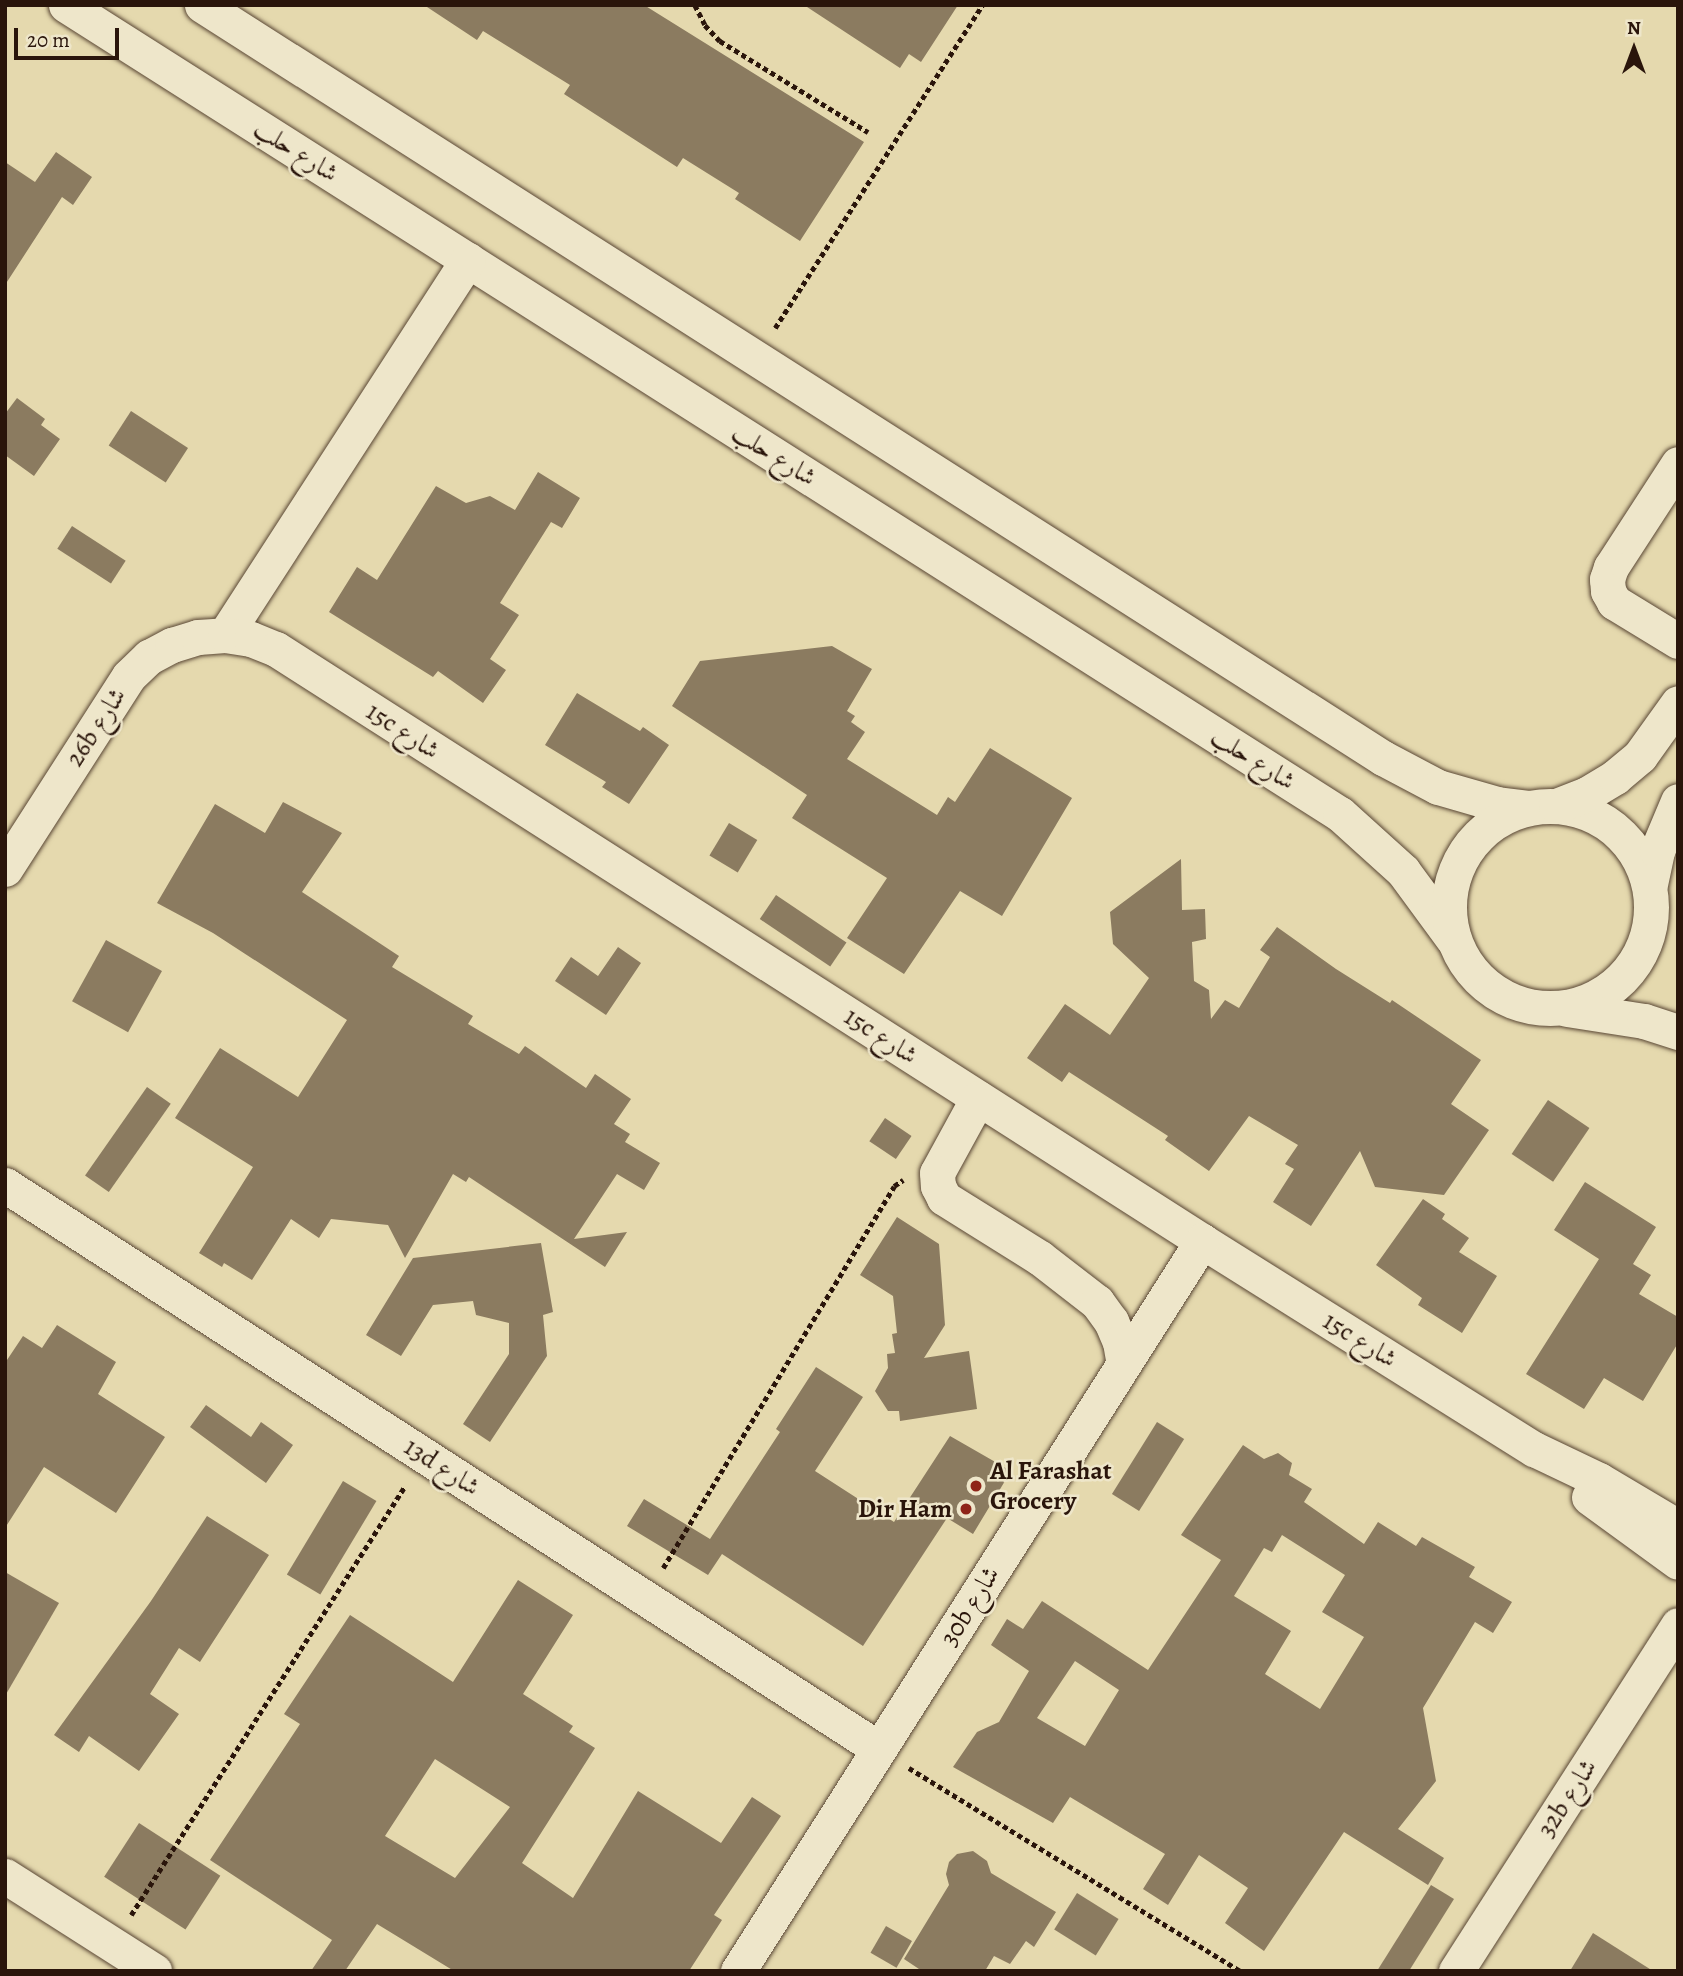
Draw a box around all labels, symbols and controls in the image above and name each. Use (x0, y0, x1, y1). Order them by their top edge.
scale bar (18, 14, 122, 58)
north arrow (1599, 14, 1669, 84)
text: N (1627, 15, 1641, 41)
text: 20 m (27, 26, 70, 54)
street label: شارع حلب (248, 113, 344, 189)
street label: شارع حلب (726, 417, 822, 493)
street label: 26b شارع (59, 682, 133, 772)
street label: 15c شارع (360, 696, 446, 766)
street label: شارع حلب (1205, 721, 1301, 797)
street label: 15c شارع (838, 1001, 924, 1071)
street label: 15c شارع (1317, 1305, 1403, 1375)
street label: 13d شارع (398, 1431, 486, 1503)
place label: Al Farashat Grocery (990, 1455, 1112, 1516)
marker: Al Farashat Grocery (968, 1478, 984, 1494)
place label: Dir Ham (858, 1493, 952, 1525)
marker: Dir Ham (958, 1501, 974, 1517)
street label: 30b شارع (933, 1560, 1007, 1652)
street label: 32b شارع (1530, 1753, 1604, 1843)

